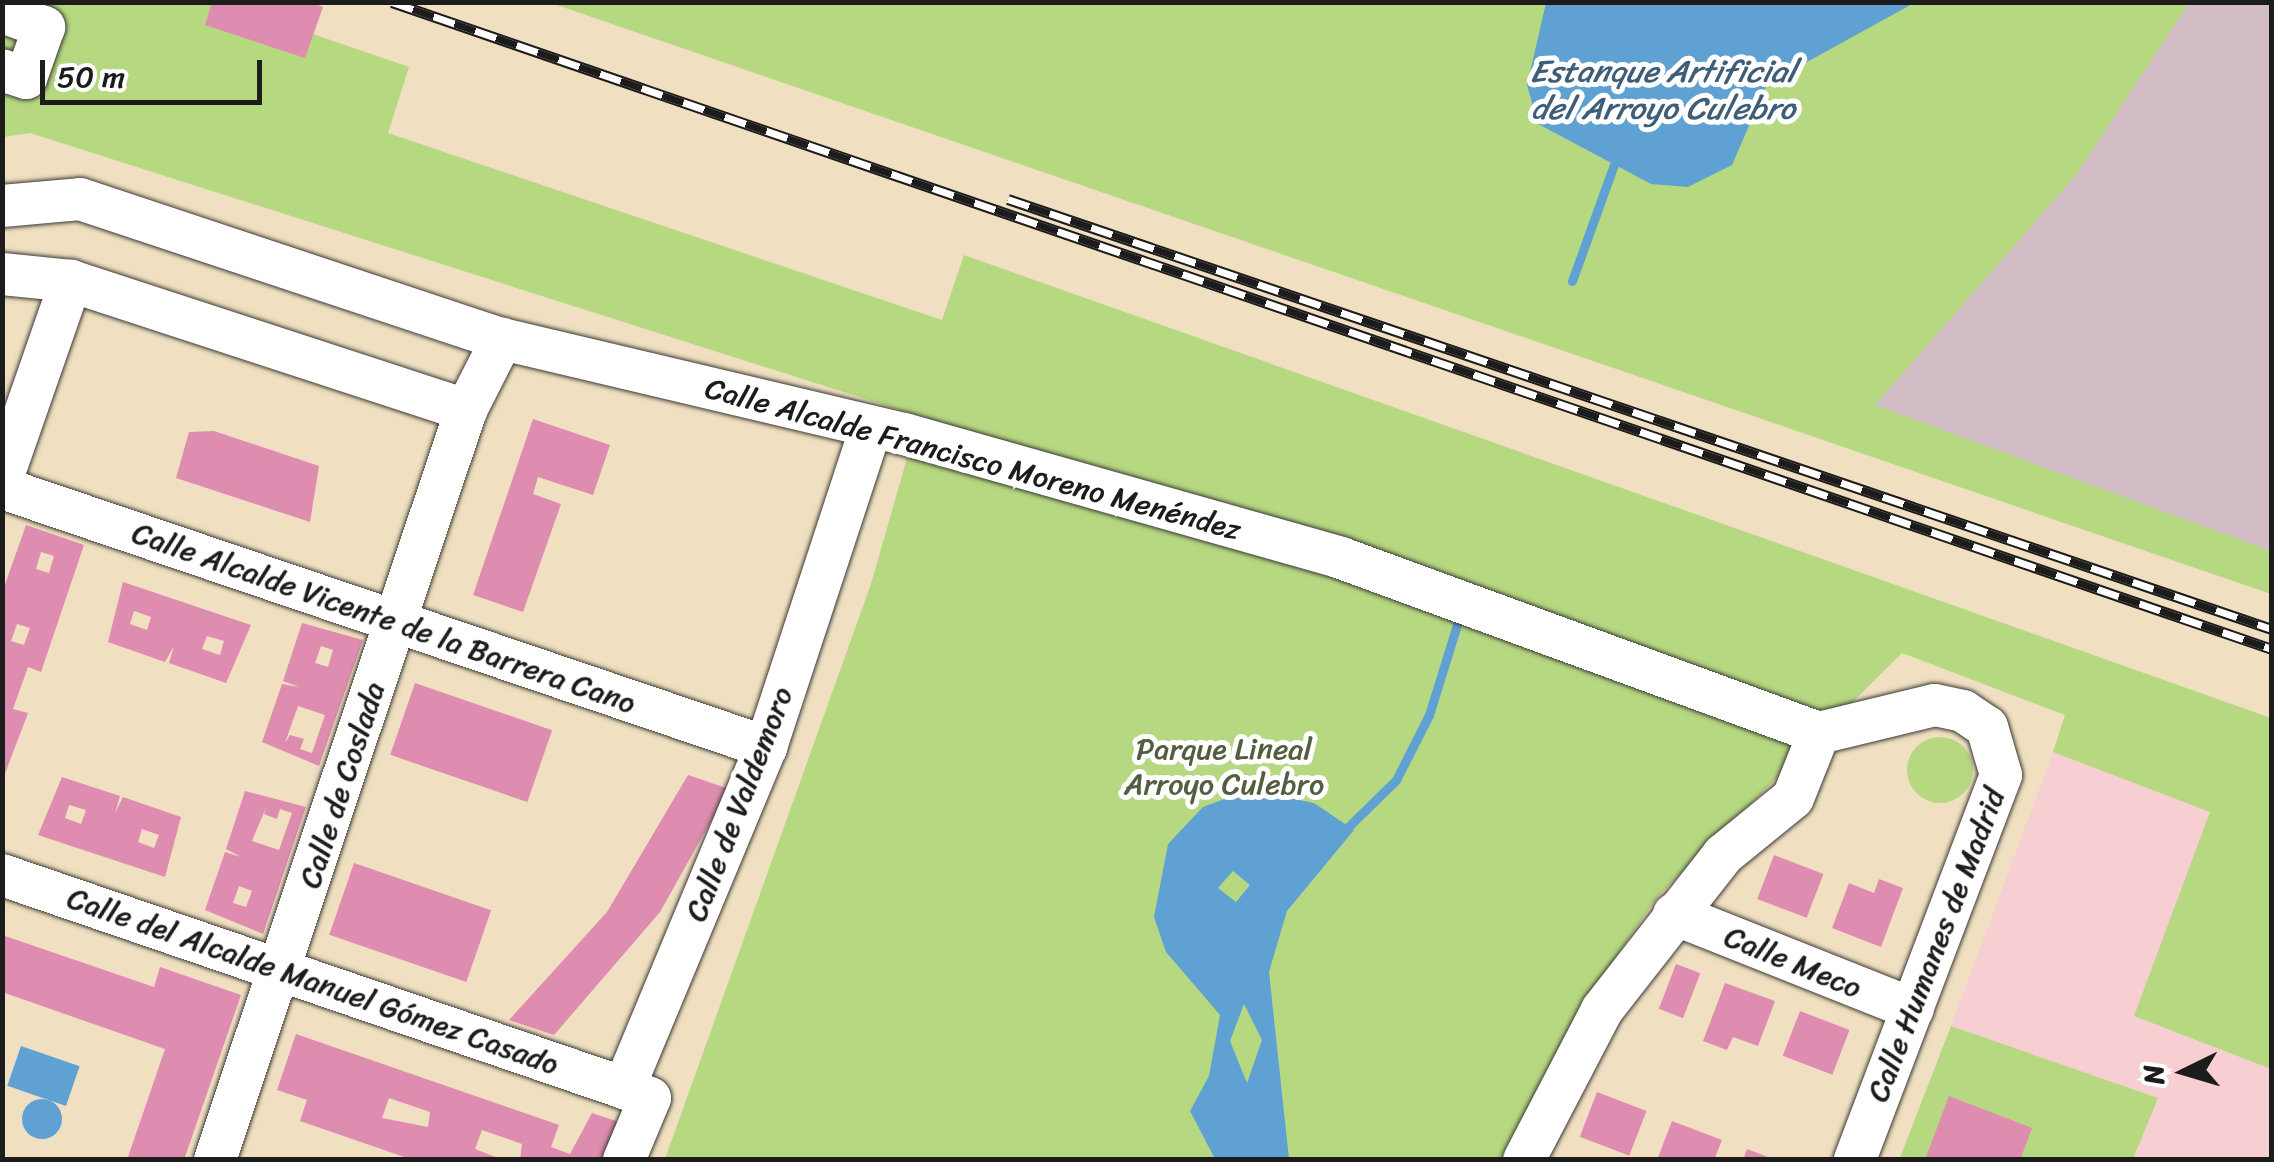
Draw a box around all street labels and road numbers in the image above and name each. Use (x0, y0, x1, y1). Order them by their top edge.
street label: Calle Alcalde Francisco Moreno Menéndez (701, 370, 1245, 548)
street label: Calle Alcalde Vicente de la Barrera Cano (127, 514, 641, 722)
street label: Calle de Coslada (292, 677, 392, 893)
street label: Calle de Valdemoro (678, 681, 800, 927)
street label: Calle Humanes de Madrid (1860, 784, 2012, 1106)
street label: Calle del Alcalde Manuel Gómez Casado (62, 880, 564, 1082)
street label: Calle Meco (1719, 918, 1867, 1006)

